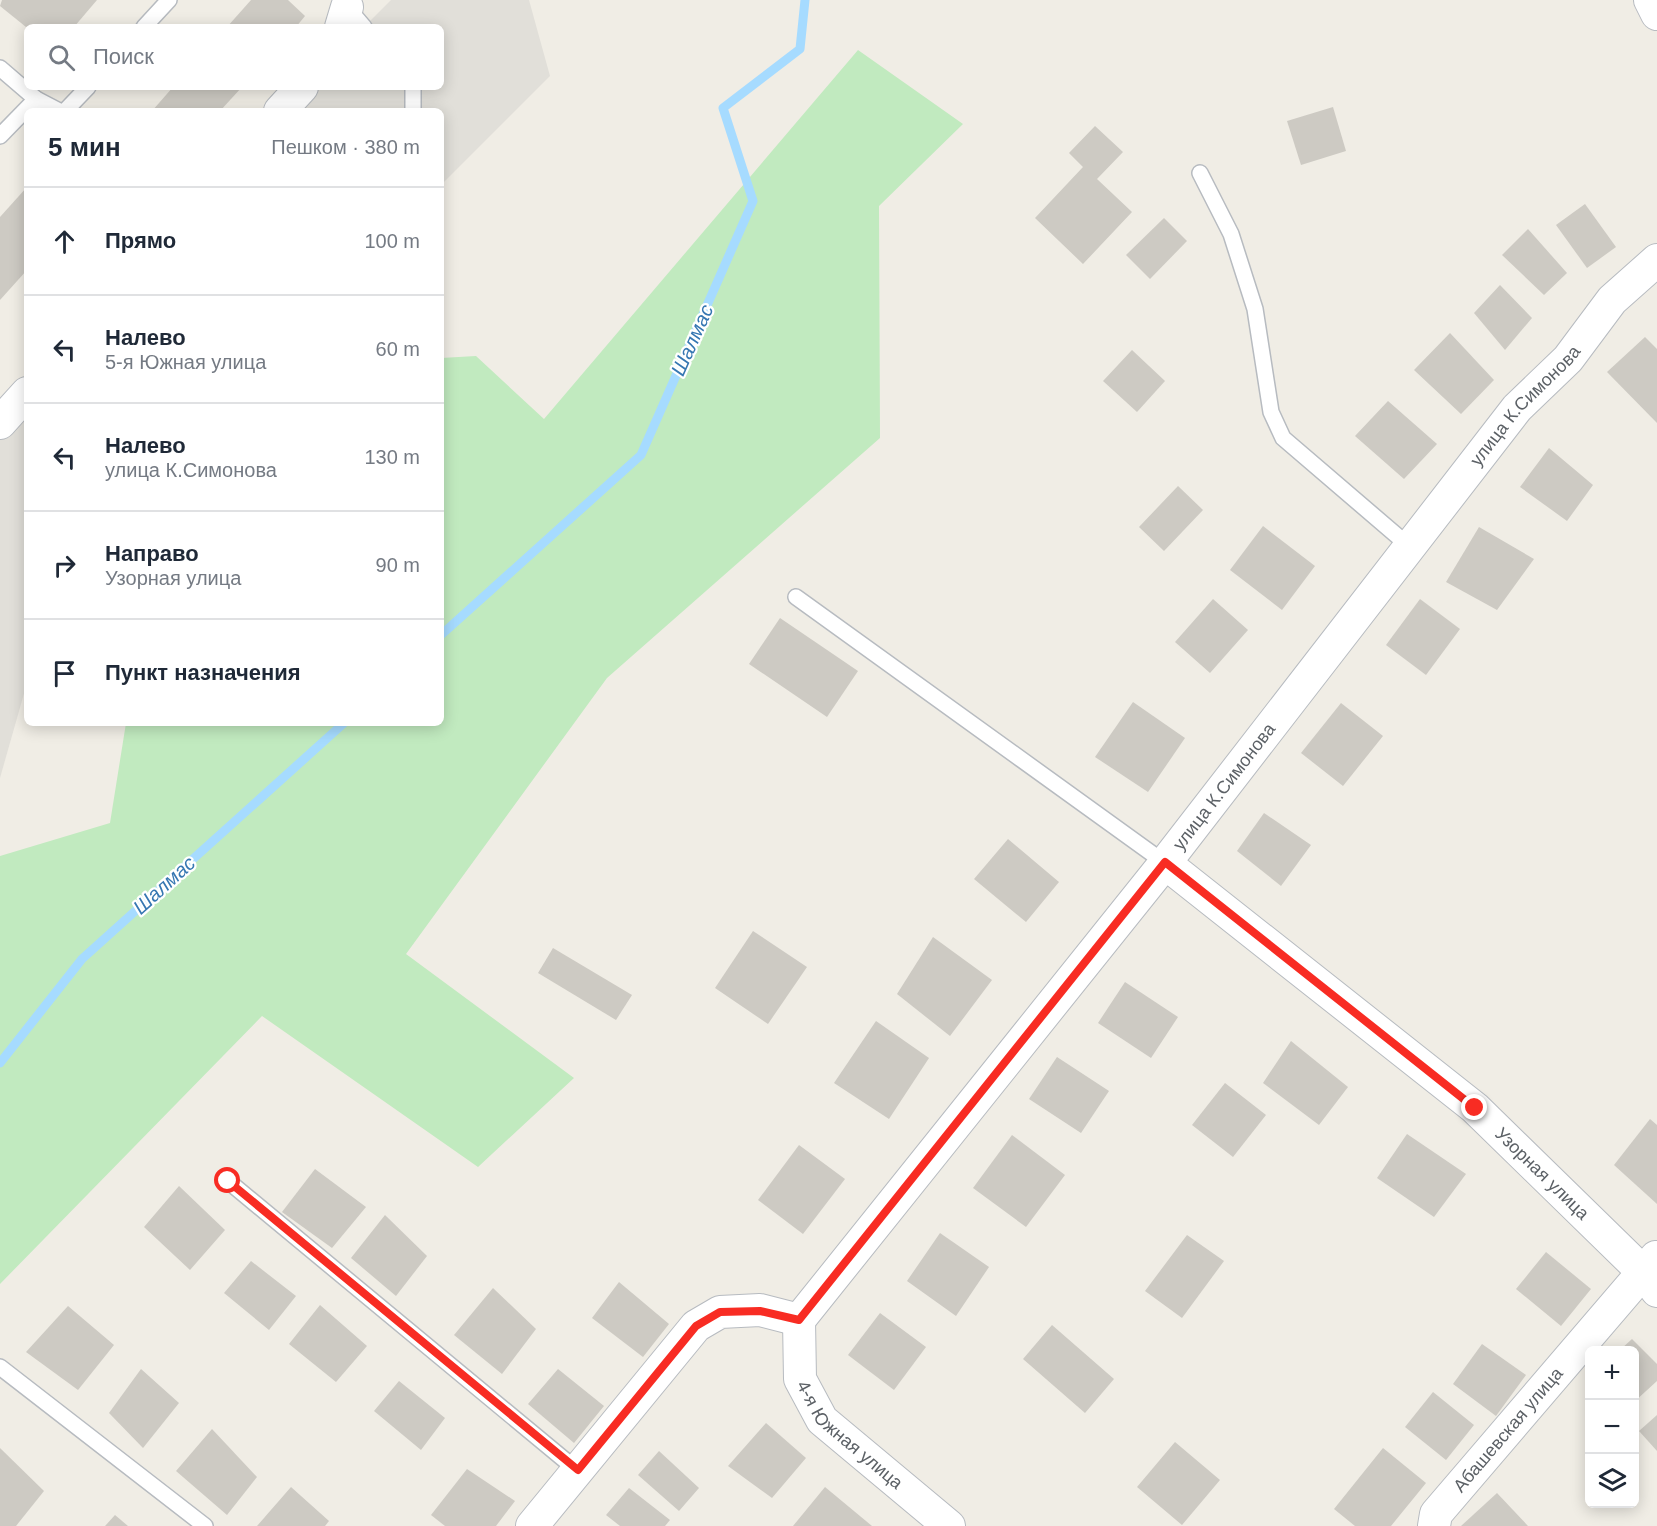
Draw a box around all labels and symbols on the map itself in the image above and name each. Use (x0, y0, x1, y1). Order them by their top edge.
water label: Шалмас (667, 301, 717, 379)
street label: улица К.Симонова (1466, 341, 1585, 470)
street label: улица К.Симонова (1169, 719, 1280, 854)
water label: Шалмас (129, 852, 199, 918)
route end (1461, 1094, 1487, 1120)
street label: Узорная улица (1491, 1124, 1594, 1224)
route start (214, 1167, 240, 1193)
street label: Абашевская улица (1449, 1363, 1567, 1496)
street label: 4-я Южная улица (793, 1377, 908, 1494)

